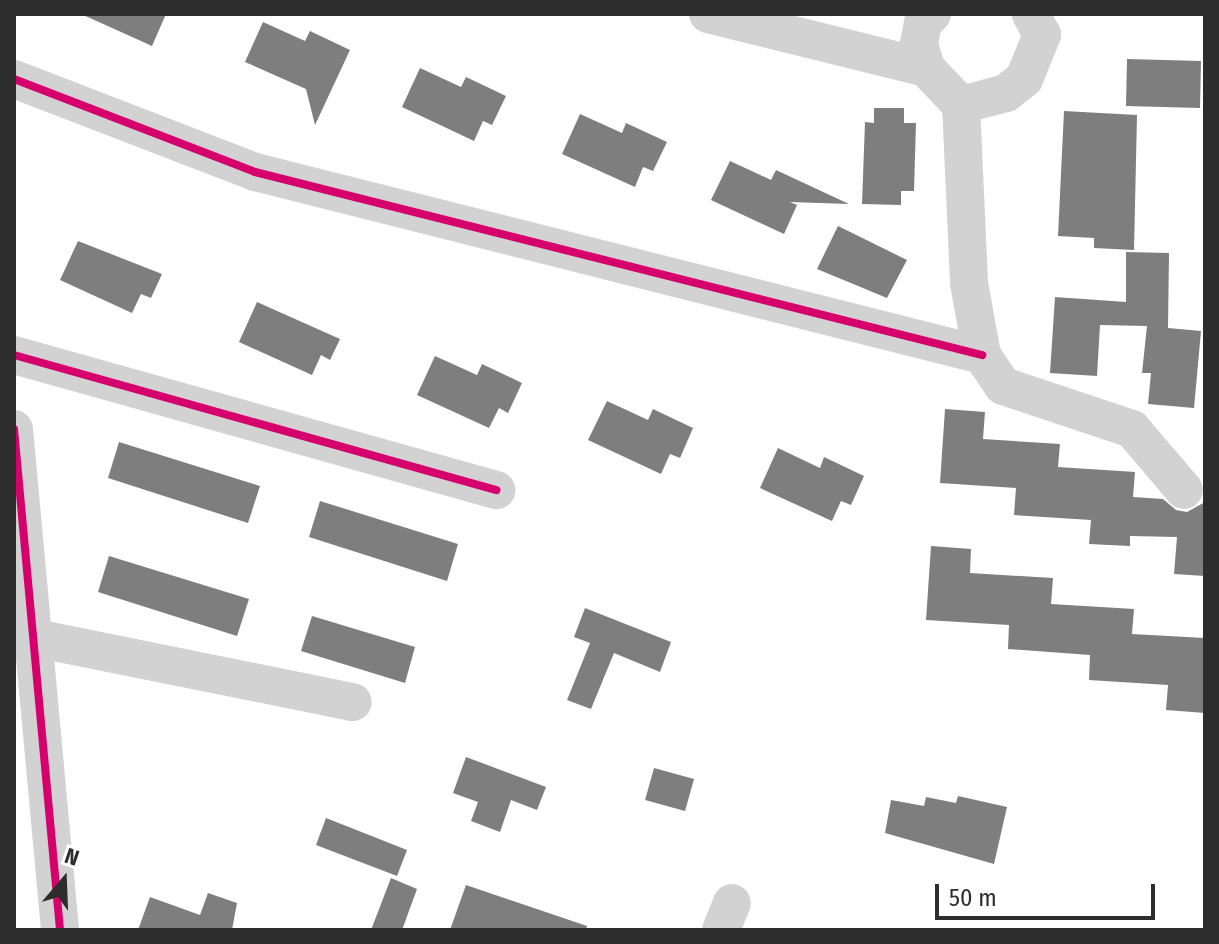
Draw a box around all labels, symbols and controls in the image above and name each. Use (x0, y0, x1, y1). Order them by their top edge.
north arrow (24, 840, 104, 920)
text: N (61, 842, 83, 872)
scale bar (939, 868, 1159, 918)
text: 50 m (949, 884, 997, 912)

